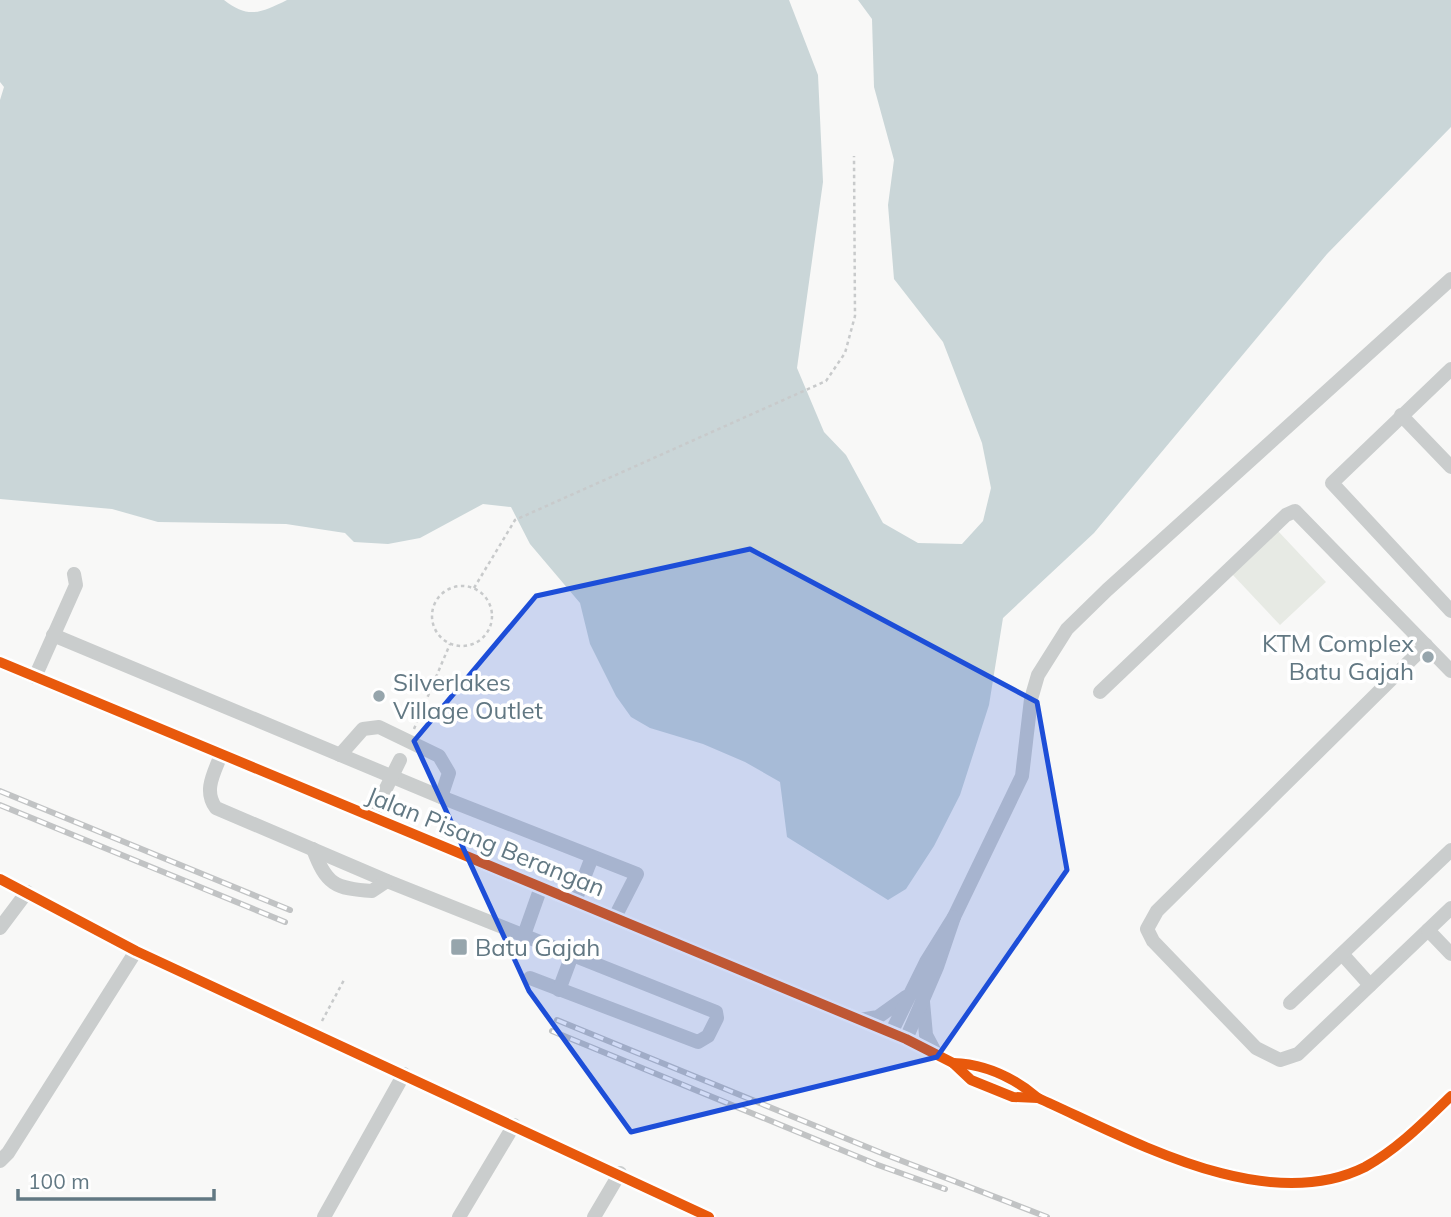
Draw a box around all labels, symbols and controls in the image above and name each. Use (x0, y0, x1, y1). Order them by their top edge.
place label: KTM Complex Batu Gajah (1262, 628, 1414, 686)
marker: KTM Complex Batu Gajah (1420, 649, 1436, 665)
place label: Silverlakes Village Outlet (393, 667, 543, 725)
marker: Silverlakes Village Outlet (371, 688, 387, 704)
street label: Jalan Pisang Berangan (362, 779, 610, 903)
place label: Batu Gajah (475, 932, 600, 962)
marker: Batu Gajah (449, 937, 469, 957)
scale bar (18, 1158, 214, 1202)
text: 100 m (28, 1168, 90, 1194)

